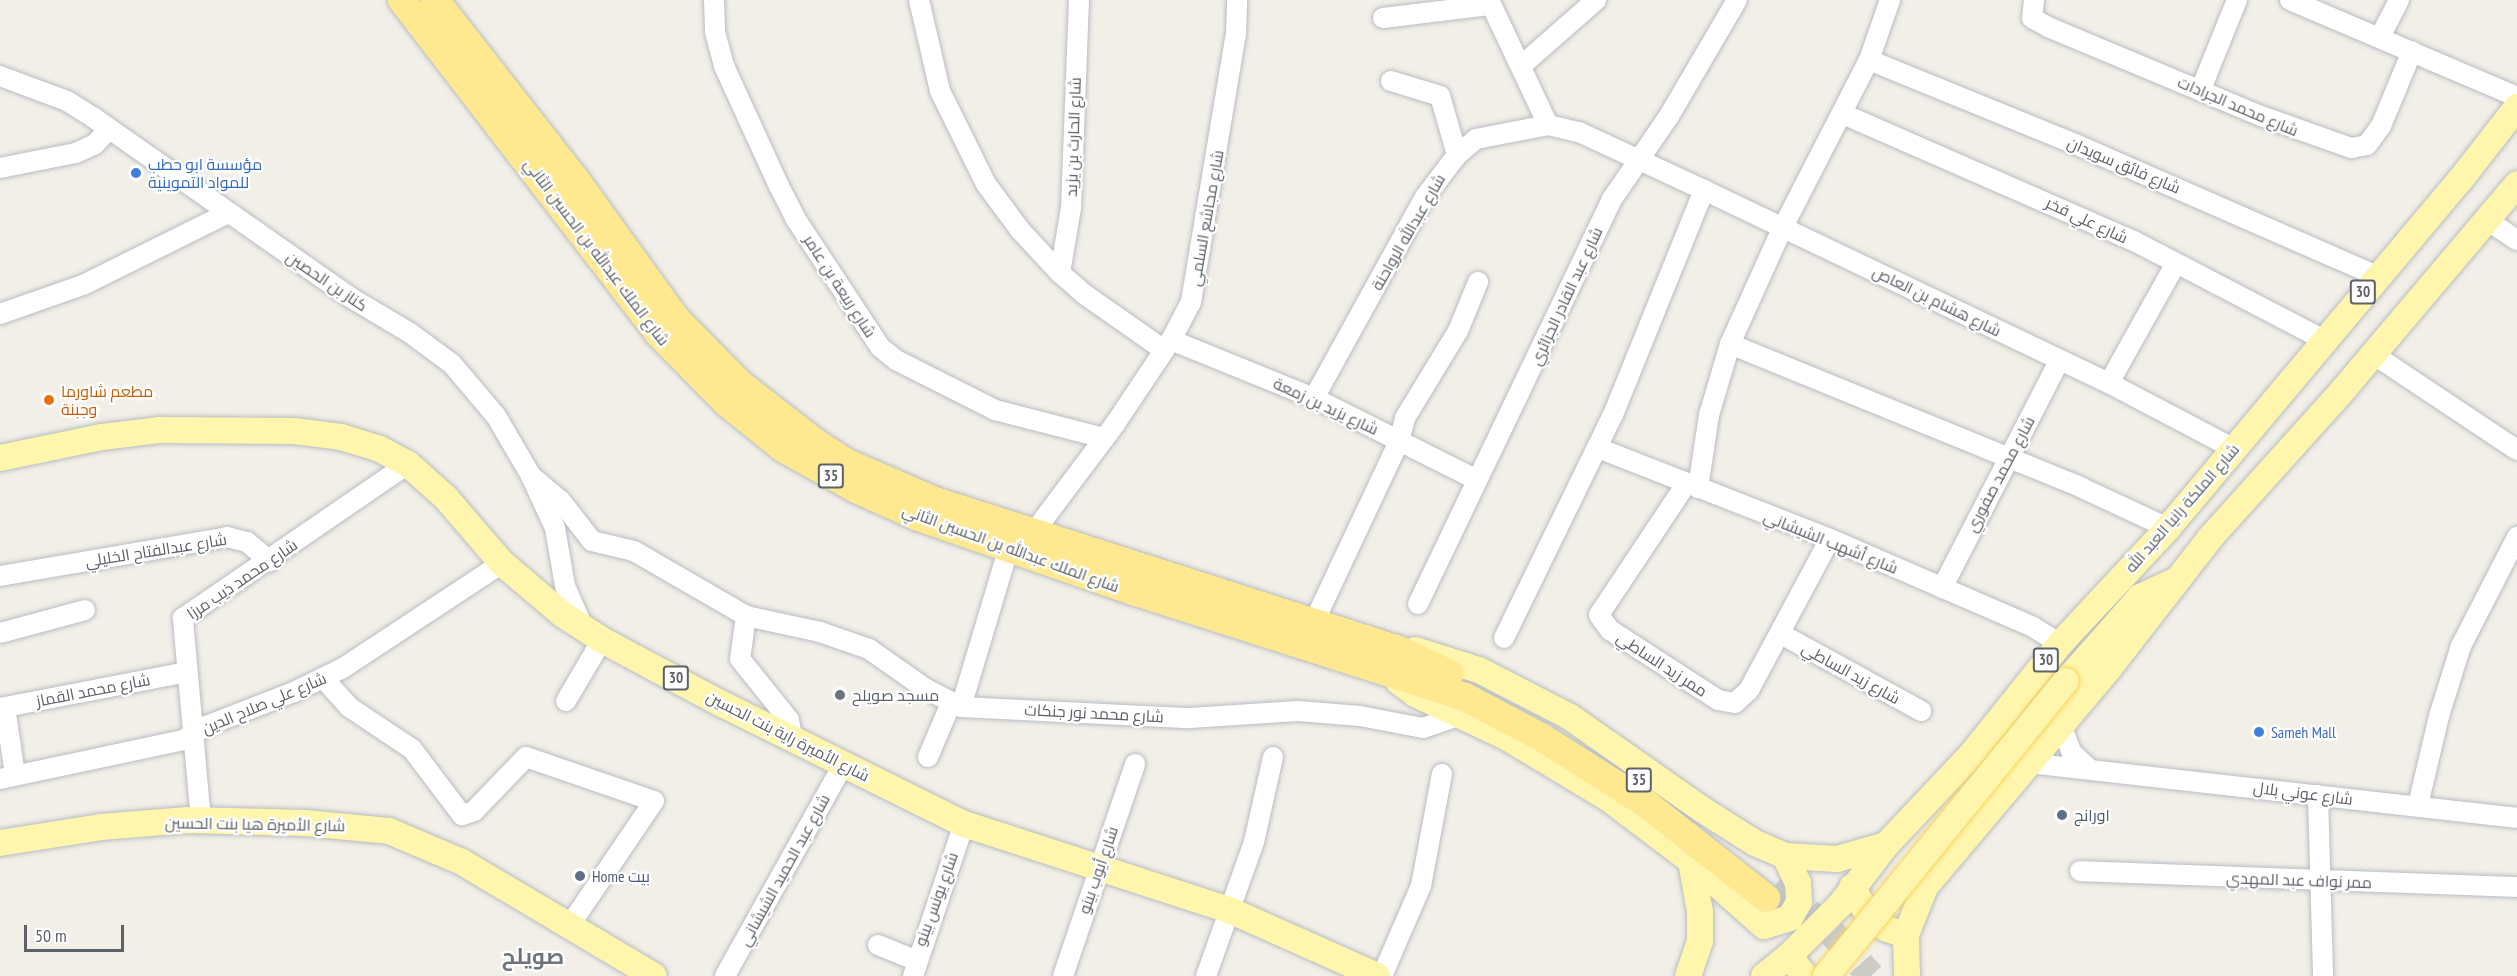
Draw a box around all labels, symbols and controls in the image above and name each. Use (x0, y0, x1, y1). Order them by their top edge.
street label: شارع محمد الجرادات (2175, 72, 2301, 140)
street label: شارع الحارث بن يزيد (1061, 77, 1085, 197)
street label: شارع فائق سويدان (2065, 133, 2183, 197)
street label: شارع مجاشع السلمي (1185, 148, 1227, 288)
place label: مؤسسة ابو حطب للمواد التموينية (148, 154, 262, 192)
street label: شارع الملك عبدالله بن الحسين الثاني (520, 155, 674, 349)
marker: مؤسسة ابو حطب للمواد التموينية (129, 166, 143, 180)
street label: شارع عبدالله الرواحنة (1367, 170, 1449, 294)
street label: شارع علي فخر (2043, 193, 2131, 247)
street label: شارع عبد القادر الجزائري (1526, 224, 1606, 368)
street label: شارع ربيعة بن عامر (800, 231, 880, 341)
street label: كناز بن الحصين (283, 247, 371, 315)
street label: شارع هشام بن العاص (1870, 262, 2004, 340)
road number: 30 (2350, 280, 2376, 304)
street label: شارع يزيد بن زمعة (1270, 373, 1382, 439)
place label: مطعم شاورما وجبنة (61, 381, 153, 419)
marker: مطعم شاورما وجبنة (42, 393, 56, 407)
street label: شارع محمد صفوري (1961, 413, 2039, 535)
street label: شارع الملكة رانيا العبد الله (2121, 440, 2243, 576)
road number: 35 (818, 464, 844, 488)
street label: شارع الملك عبدالله بن الحسين الثاني (900, 500, 1122, 596)
street label: شارع أشهب الشيشاني (1761, 506, 1901, 578)
street label: شارع عبدالفتاح الخليلي (84, 529, 228, 571)
street label: شارع محمد ذيب مرزا (183, 535, 301, 623)
street label: ممر زيد الساطي (1613, 628, 1711, 700)
street label: شارع زيد الساطي (1799, 638, 1903, 708)
road number: 30 (2032, 648, 2060, 672)
road number: 30 (662, 666, 690, 690)
street label: شارع علي صلاح الدين (199, 668, 329, 738)
street label: شارع محمد القماز (34, 670, 152, 710)
place label: مسجد صويلح (852, 685, 939, 705)
street label: شارع الأميرة راية بنت الحسين (703, 687, 873, 785)
marker: مسجد صويلح (833, 688, 847, 702)
street label: شارع محمد نور جنكات (1024, 700, 1164, 726)
place label: Sameh Mall (2271, 722, 2336, 742)
marker: Sameh Mall (2252, 725, 2266, 739)
road number: 35 (1626, 768, 1652, 792)
street label: شارع عوني بلال (2252, 777, 2354, 809)
street label: شارع عبد الحميد الشيشاني (734, 791, 834, 949)
place label: اورانج (2074, 805, 2110, 825)
marker: اورانج (2055, 808, 2069, 822)
street label: شارع الأميرة هيا بنت الحسين (165, 813, 345, 835)
street label: شارع أيوب بينو (1074, 824, 1122, 916)
street label: شارع يونس بينو (910, 849, 962, 949)
place label: Home بيت (592, 866, 650, 886)
street label: ممر نواف عبد المهدي (2226, 868, 2372, 892)
marker: Home بيت (573, 869, 587, 883)
scale bar (27, 913, 128, 951)
text: 50 m (35, 924, 67, 947)
district label: صويلح (502, 944, 564, 970)

